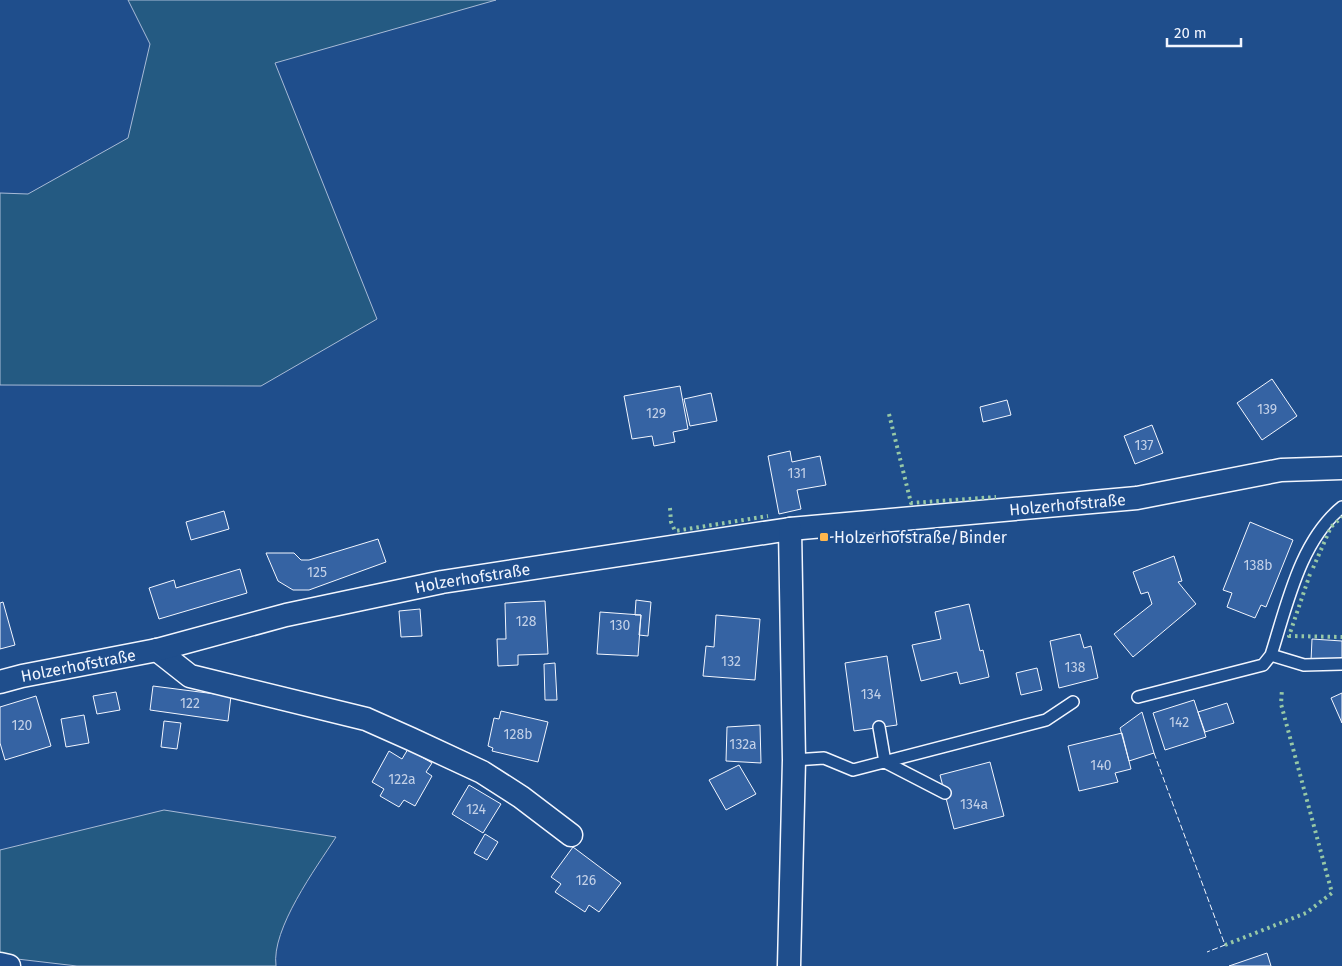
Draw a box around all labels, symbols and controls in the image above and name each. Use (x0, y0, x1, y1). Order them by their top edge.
scale bar (1167, 15, 1241, 47)
text: 20 m (1174, 24, 1207, 42)
house number: 139 (1257, 401, 1277, 418)
house number: 129 (646, 405, 666, 422)
house number: 137 (1134, 437, 1154, 454)
house number: 131 (788, 465, 806, 482)
street label: Holzerhofstraße (1009, 490, 1127, 519)
place label: Holzerhofstraße/Binder (834, 528, 1008, 547)
marker: Holzerhofstraße/Binder (818, 531, 830, 543)
house number: 138b (1243, 557, 1273, 574)
street label: Holzerhofstraße (413, 560, 531, 598)
house number: 125 (307, 564, 327, 581)
house number: 128 (516, 613, 537, 630)
house number: 130 (610, 617, 631, 634)
street label: Holzerhofstraße (19, 645, 137, 686)
house number: 132 (721, 653, 741, 670)
house number: 138 (1065, 659, 1086, 676)
house number: 134 (861, 686, 882, 703)
house number: 122 (180, 695, 200, 712)
house number: 142 (1169, 714, 1189, 731)
house number: 120 (12, 717, 33, 734)
house number: 128b (503, 726, 533, 743)
house number: 132a (729, 736, 757, 753)
house number: 140 (1090, 757, 1112, 774)
house number: 122a (388, 771, 416, 788)
house number: 134a (960, 796, 988, 813)
house number: 124 (466, 801, 487, 818)
house number: 126 (576, 872, 596, 889)

